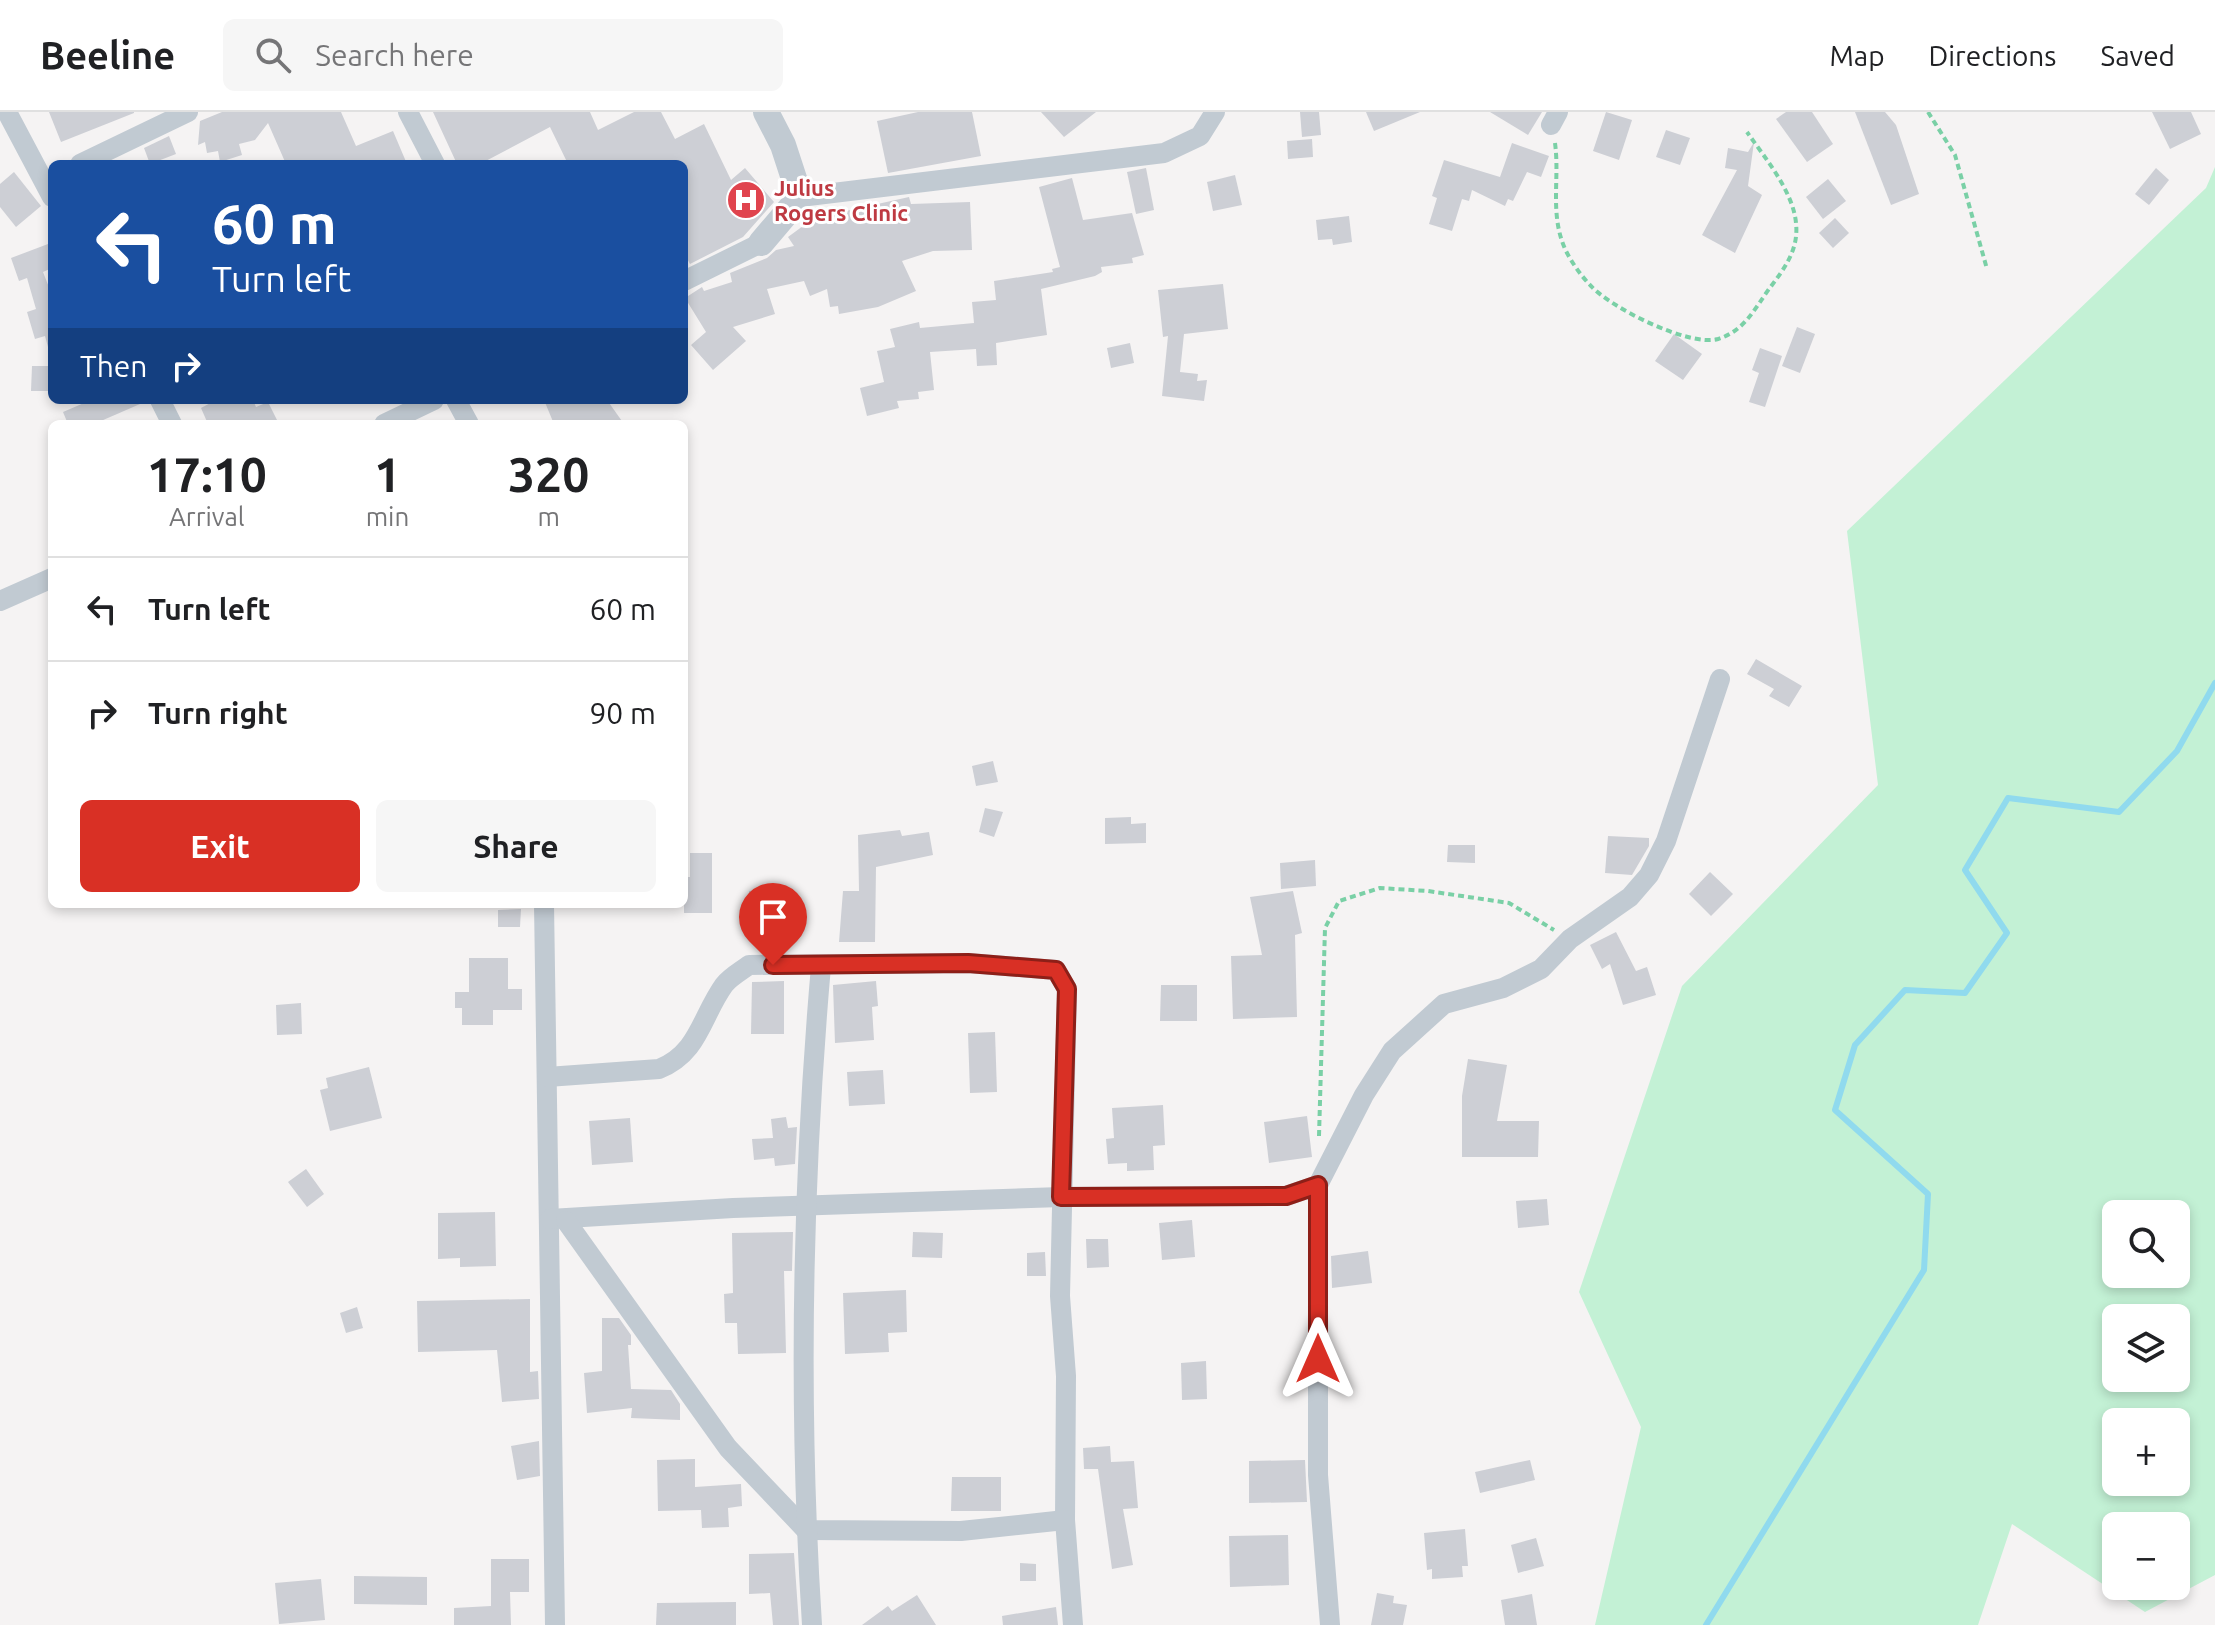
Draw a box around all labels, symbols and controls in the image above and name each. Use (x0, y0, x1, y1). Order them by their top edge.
search box (223, 19, 783, 91)
icon: search (251, 33, 295, 77)
text: Beeline (40, 34, 175, 76)
text: Search here (315, 38, 474, 72)
text: Map (1829, 40, 1885, 71)
text: Directions (1929, 40, 2056, 71)
text: Saved (2100, 40, 2175, 71)
place label: Julius Rogers Clinic (774, 175, 908, 225)
hospital icon: Julius Rogers Clinic (725, 179, 767, 221)
icon: left (80, 192, 184, 296)
text: 60 m (212, 192, 337, 255)
text: Turn left (212, 258, 351, 299)
icon: right (164, 344, 208, 388)
text: Then (80, 349, 148, 383)
text: 17:10 (147, 447, 267, 501)
text: 1 (374, 447, 401, 501)
text: 320 (508, 447, 589, 501)
text: Arrival (169, 502, 245, 531)
text: min (366, 502, 409, 531)
text: m (537, 502, 560, 531)
icon: left (80, 587, 124, 631)
text: Turn left (148, 592, 270, 626)
text: 60 m (589, 592, 656, 626)
icon: right (80, 691, 124, 735)
text: Turn right (148, 696, 288, 730)
text: 90 m (589, 696, 656, 730)
button: Exit (80, 800, 360, 892)
button: Share (376, 800, 656, 892)
pin (739, 883, 807, 965)
icon: arrive (751, 895, 795, 939)
map controls (2102, 1200, 2190, 1600)
button: search (2102, 1200, 2190, 1288)
button: layers (2102, 1304, 2190, 1392)
position arrow (1276, 1317, 1360, 1401)
button: + (2102, 1408, 2190, 1496)
button: − (2102, 1512, 2190, 1600)

